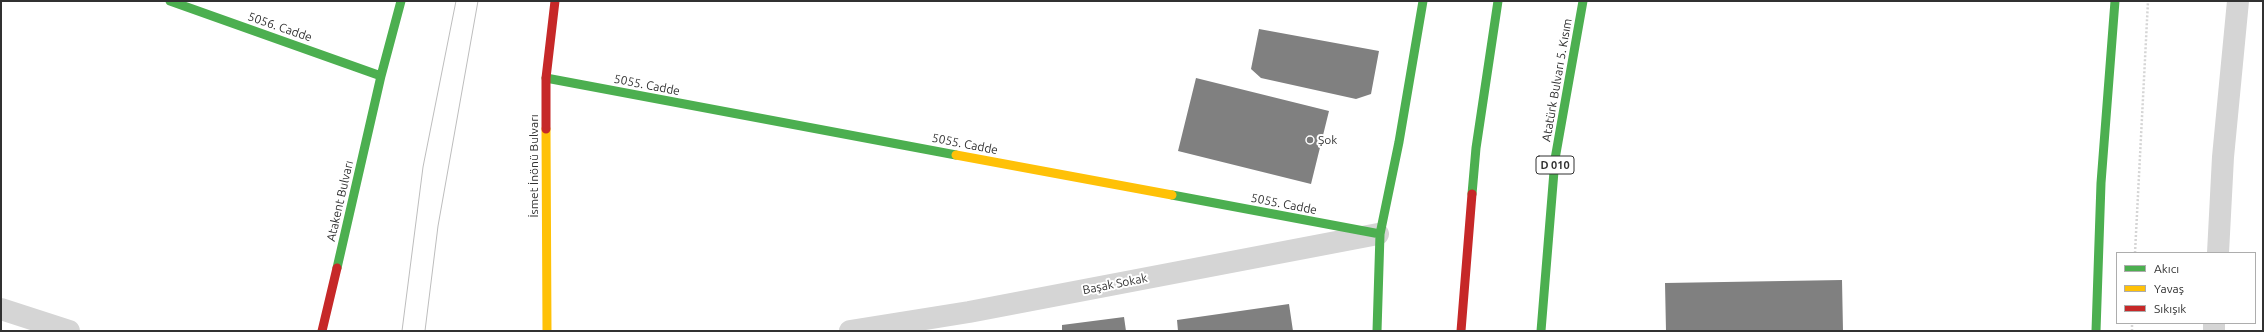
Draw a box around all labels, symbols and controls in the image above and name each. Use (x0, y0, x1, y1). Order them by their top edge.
street label: 5056. Cadde (246, 9, 314, 45)
street label: Atatürk Bulvarı 5. Kısım (1539, 17, 1575, 143)
street label: 5055. Cadde (613, 72, 681, 98)
street label: İsmet İnönü Bulvarı (527, 114, 541, 218)
street label: 5055. Cadde (931, 131, 999, 157)
place label: Şok (1318, 133, 1337, 147)
marker: Şok (1305, 135, 1315, 145)
road number: D 010 (1536, 156, 1574, 174)
street label: Atakent Bulvarı (324, 159, 356, 243)
street label: 5055. Cadde (1250, 191, 1318, 217)
legend (2116, 252, 2256, 324)
text: Akıcı (2154, 262, 2179, 275)
street label: Başak Sokak (1081, 271, 1149, 297)
text: Yavaş (2154, 282, 2184, 295)
text: Sıkışık (2154, 302, 2186, 315)

